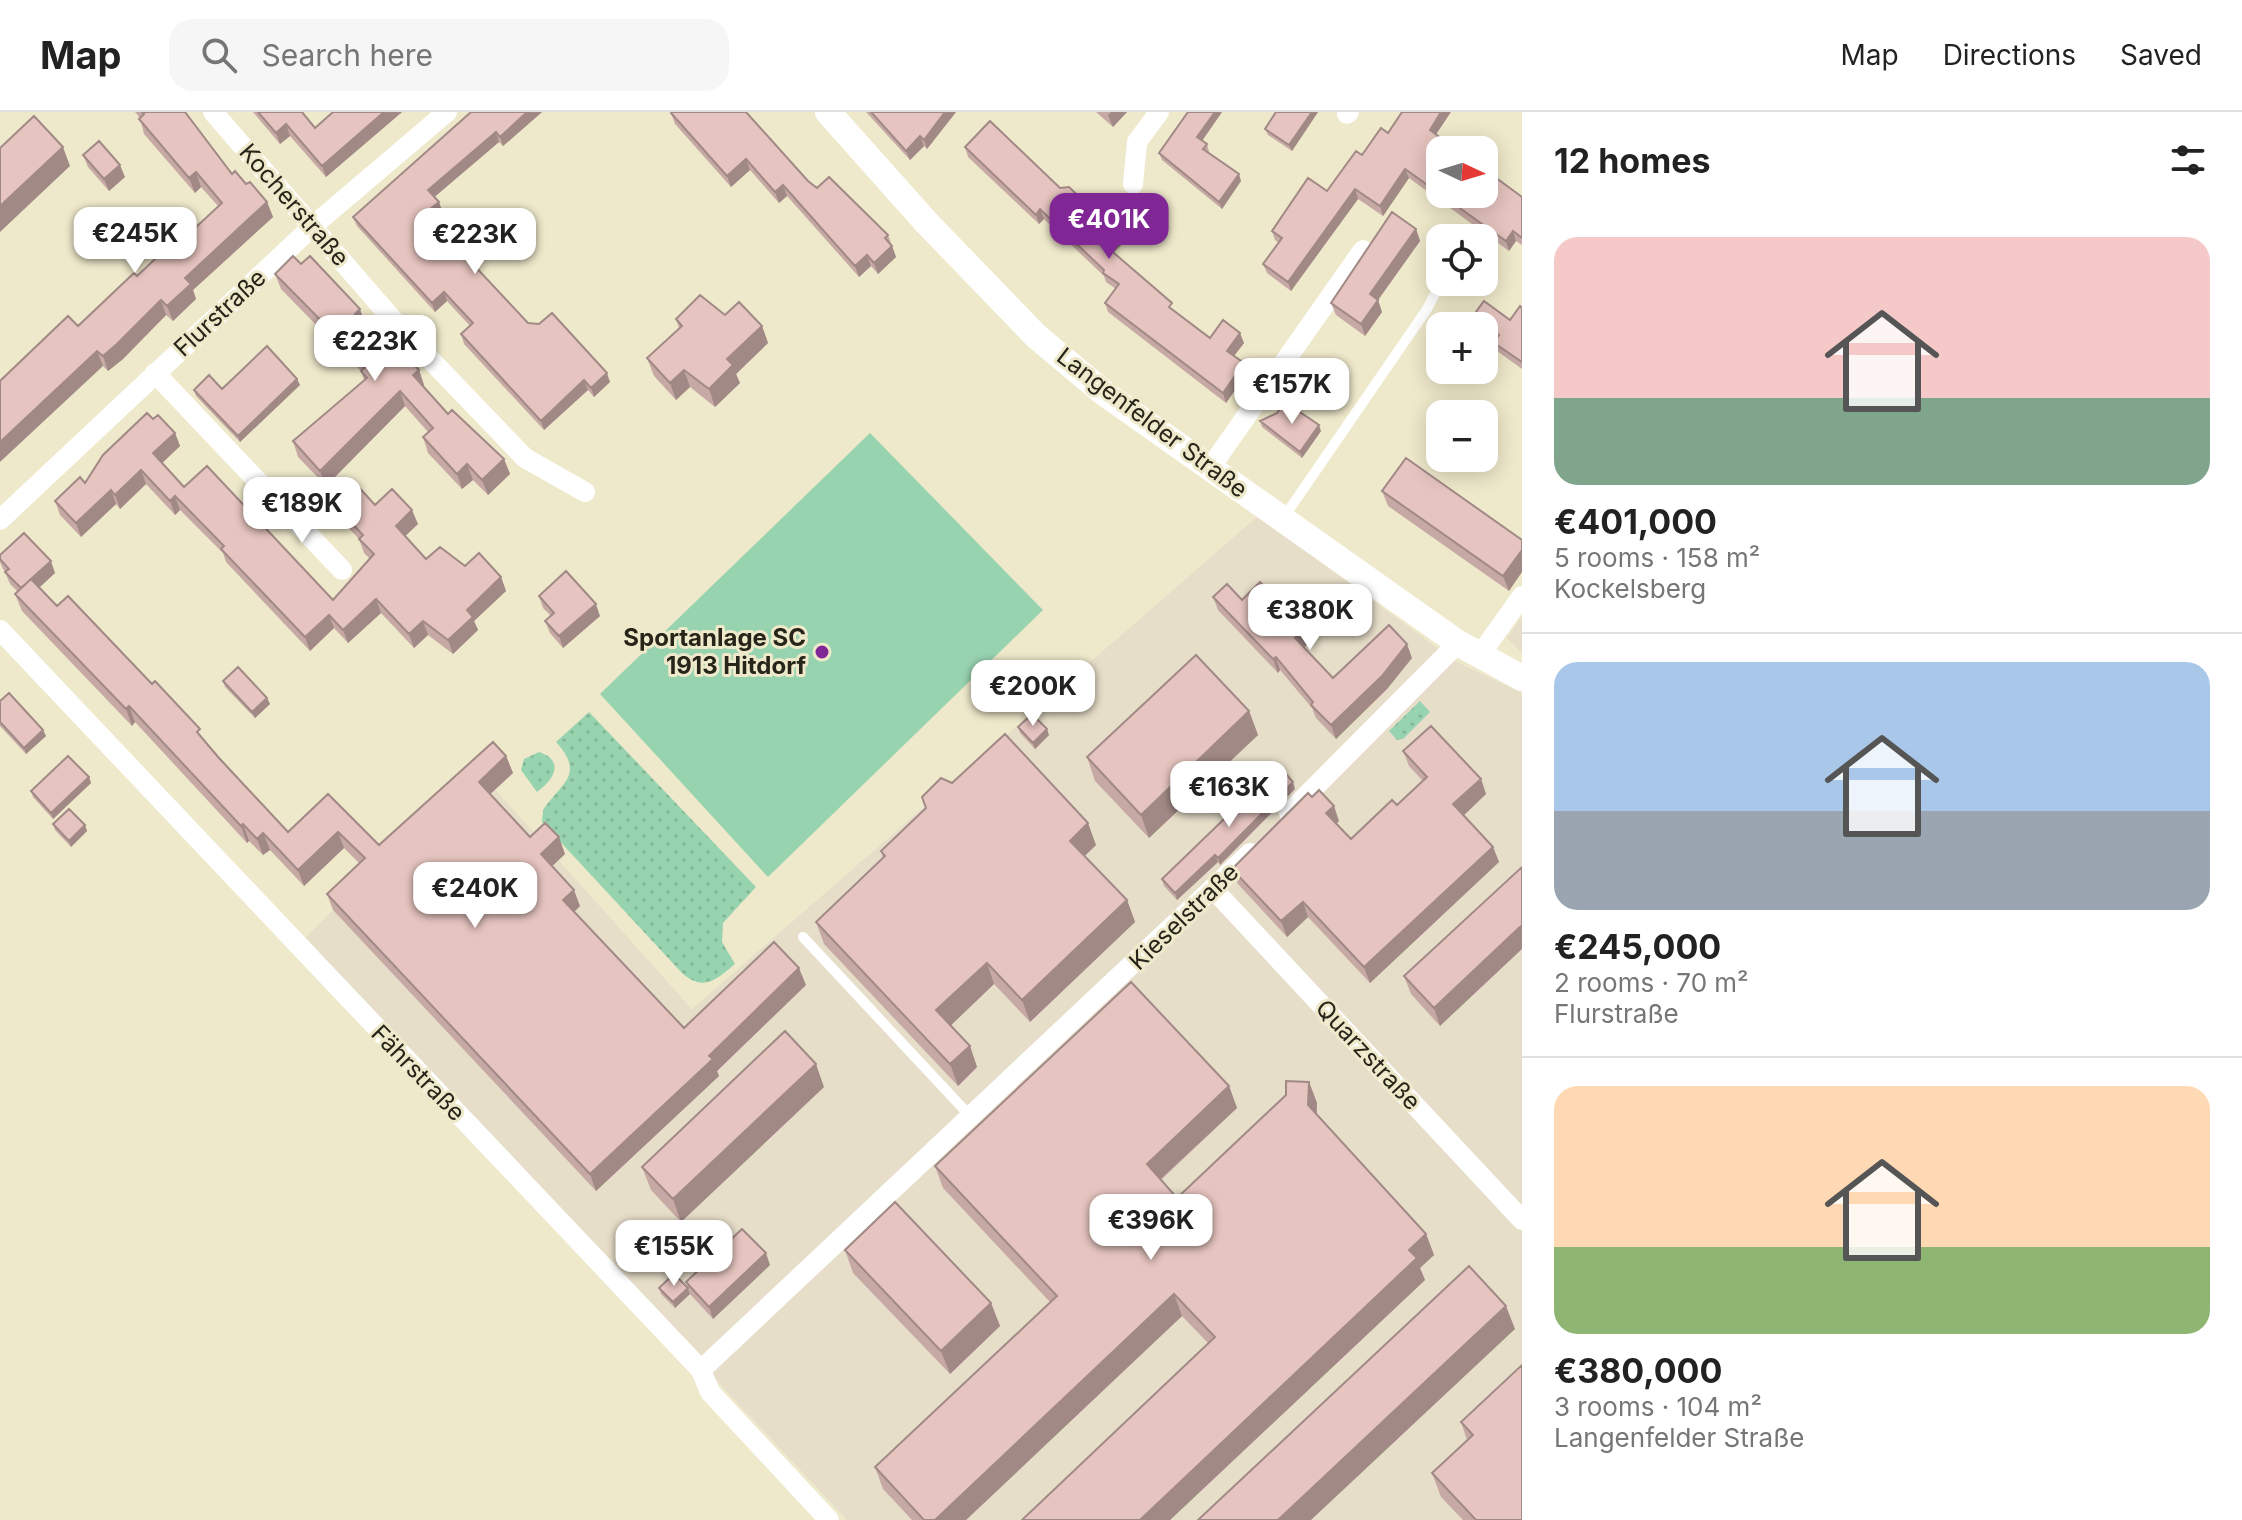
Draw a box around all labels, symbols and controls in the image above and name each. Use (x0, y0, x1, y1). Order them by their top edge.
search box (169, 19, 729, 91)
text: Map (40, 32, 121, 78)
icon: search (197, 33, 241, 77)
text: Search here (261, 37, 433, 73)
text: Map (1840, 38, 1899, 72)
text: Directions (1943, 38, 2076, 72)
text: Saved (2120, 38, 2202, 72)
north arrow (1426, 136, 1498, 208)
map controls (1426, 136, 1498, 472)
street label: Kocherstraße (233, 138, 355, 272)
icon: filters (2166, 138, 2210, 182)
text: 12 homes (1554, 140, 1710, 181)
pin: €401K (1053, 193, 1165, 261)
text: €401K (1068, 203, 1150, 234)
pin: €245K (79, 207, 191, 275)
pin: €223K (419, 208, 531, 276)
text: €245K (92, 217, 178, 248)
text: €223K (432, 218, 518, 249)
button: locate (1426, 224, 1498, 296)
street label: Flurstraße (168, 263, 272, 362)
icon: home (1810, 289, 1954, 433)
button: + (1426, 312, 1498, 384)
pin: €223K (319, 315, 431, 383)
text: €223K (332, 325, 418, 356)
street label: Langenfelder Straße (1051, 341, 1253, 504)
pin: €157K (1236, 358, 1348, 426)
text: €157K (1252, 368, 1332, 399)
button: − (1426, 400, 1498, 472)
pin: €189K (246, 477, 358, 545)
text: €189K (261, 487, 343, 518)
text: €401,000 (1554, 501, 1717, 542)
text: 5 rooms · 158 m² (1554, 542, 1760, 573)
text: Kockelsberg (1554, 573, 1706, 604)
pin: €380K (1254, 584, 1366, 652)
text: €380K (1266, 594, 1354, 625)
place label: Sportanlage SC 1913 Hitdorf (623, 623, 806, 680)
marker: Sportanlage SC 1913 Hitdorf (813, 643, 831, 661)
pin: €200K (977, 660, 1089, 728)
text: €200K (989, 670, 1077, 701)
icon: home (1810, 714, 1954, 858)
pin: €163K (1173, 761, 1285, 829)
text: €163K (1188, 771, 1270, 802)
street label: Kieselstraße (1123, 857, 1244, 976)
pin: €240K (419, 862, 531, 930)
text: €240K (431, 872, 519, 903)
text: €245,000 (1554, 926, 1721, 967)
text: 2 rooms · 70 m² (1554, 967, 1749, 998)
street label: Quarzstraße (1310, 994, 1427, 1116)
text: Flurstraße (1554, 998, 1679, 1029)
street label: Fährstraße (366, 1019, 471, 1127)
icon: home (1810, 1138, 1954, 1282)
pin: €396K (1095, 1194, 1207, 1262)
text: €396K (1107, 1204, 1195, 1235)
pin: €155K (618, 1220, 730, 1288)
text: €155K (634, 1230, 714, 1261)
text: €380,000 (1554, 1350, 1722, 1391)
text: 3 rooms · 104 m² (1554, 1391, 1762, 1422)
text: Langenfelder Straße (1554, 1422, 1804, 1453)

